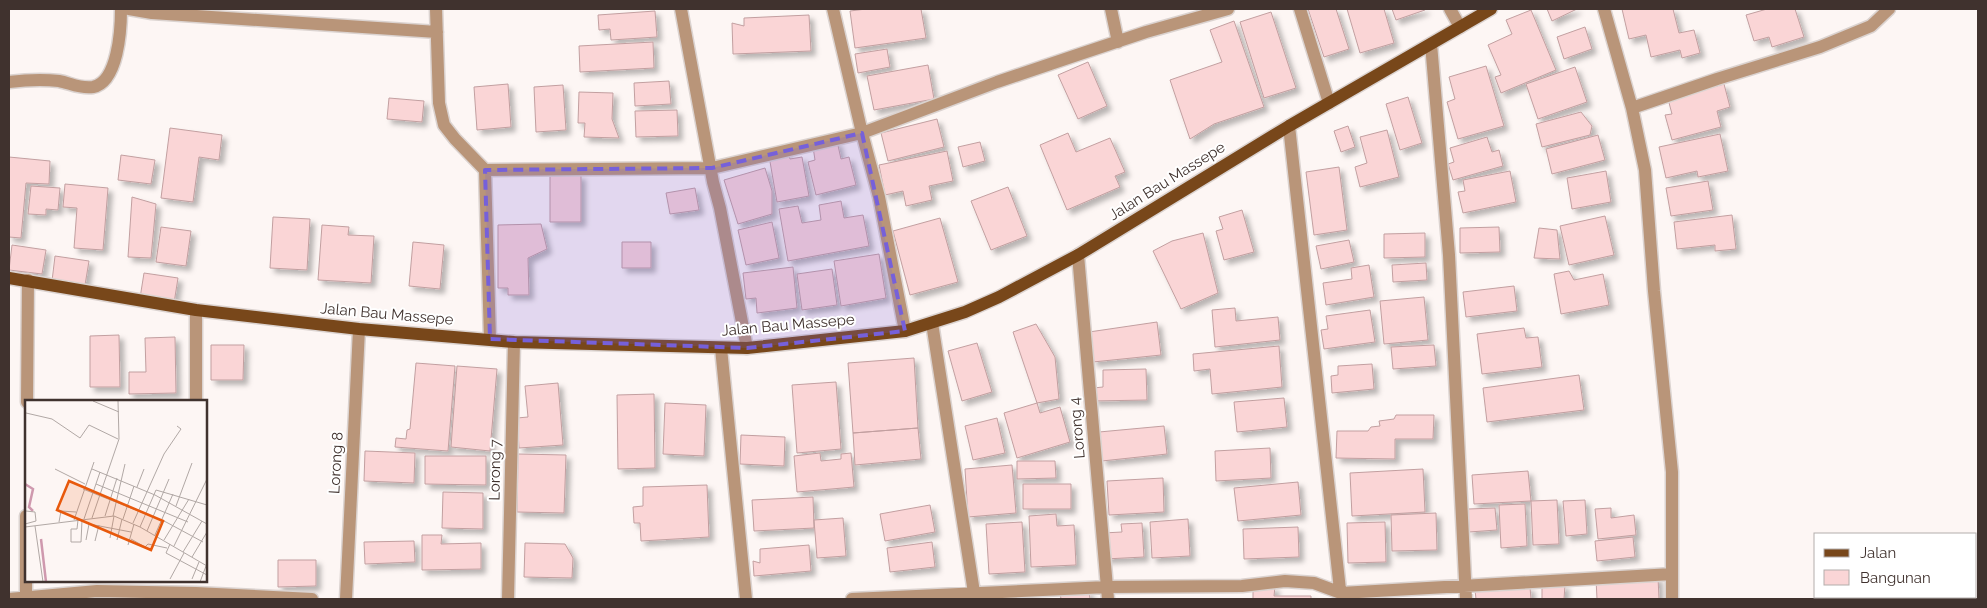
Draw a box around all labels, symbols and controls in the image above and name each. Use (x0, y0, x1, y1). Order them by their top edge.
street label: Jalan Bau Massepe (1106, 138, 1229, 224)
street label: Jalan Bau Massepe (320, 299, 455, 329)
street label: Jalan Bau Massepe (721, 310, 856, 340)
street label: Lorong 4 (1065, 397, 1089, 459)
inset map (25, 400, 208, 583)
street label: Lorong 8 (325, 431, 347, 495)
street label: Lorong 7 (485, 439, 505, 501)
legend (1814, 533, 1977, 598)
text: Jalan (1860, 544, 1896, 562)
text: Bangunan (1860, 569, 1931, 587)

